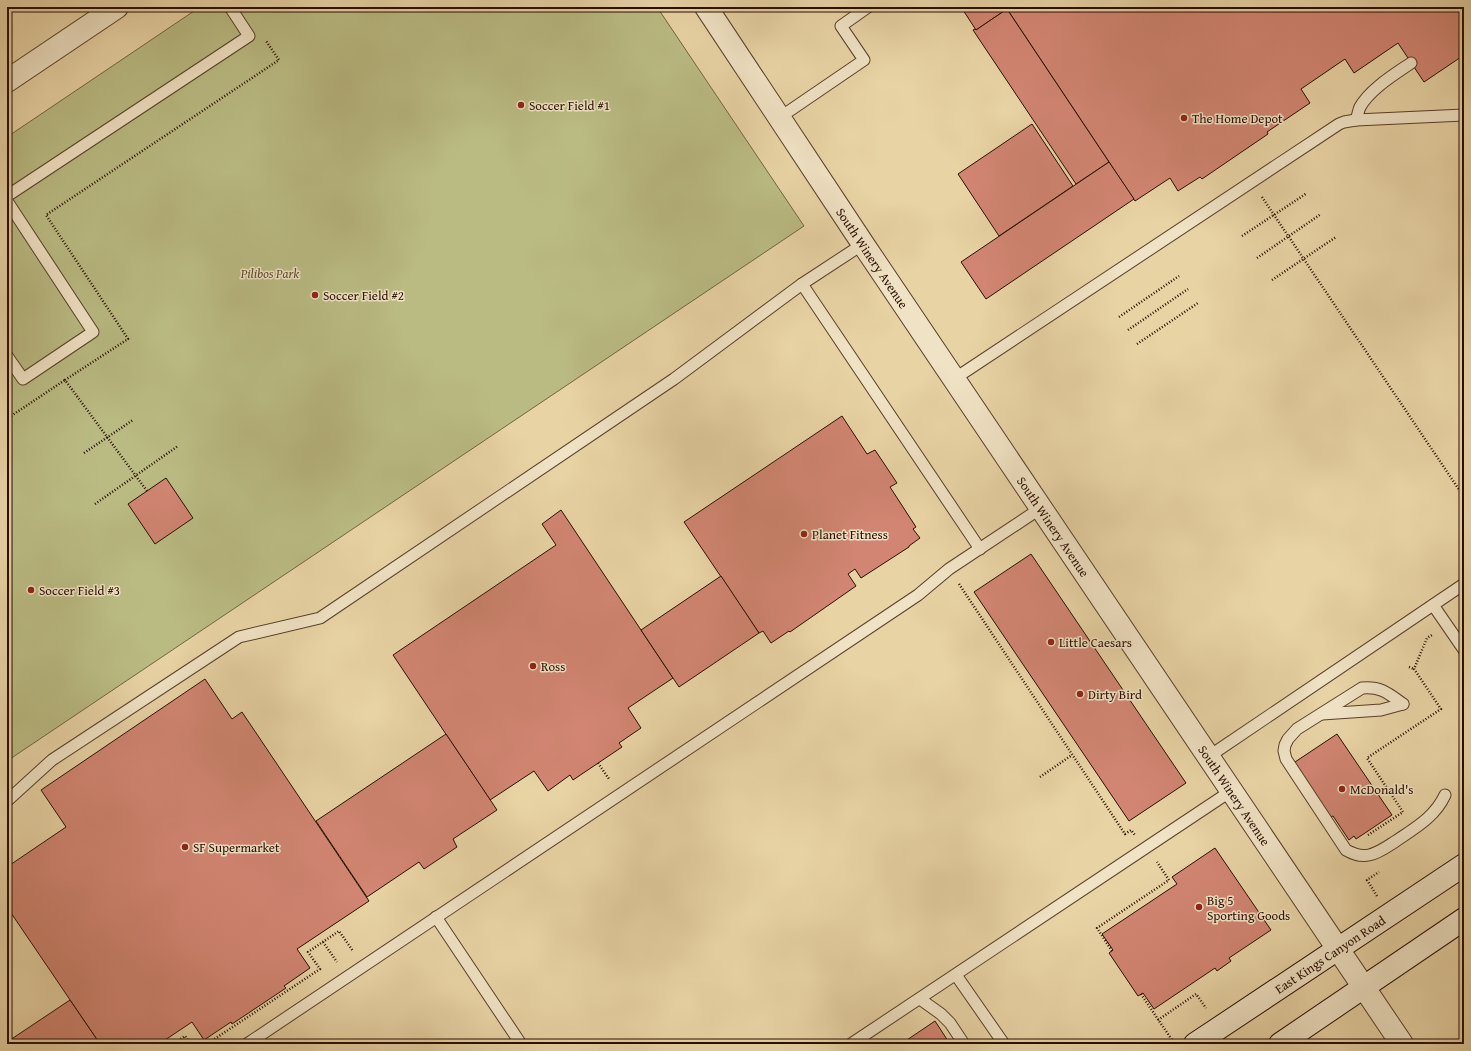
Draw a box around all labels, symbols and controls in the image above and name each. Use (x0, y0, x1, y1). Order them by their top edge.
place label: Soccer Field #1 (529, 96, 610, 115)
marker: Soccer Field #1 (516, 100, 526, 110)
place label: The Home Depot (1192, 109, 1283, 128)
marker: The Home Depot (1179, 113, 1189, 123)
street label: South Winery Avenue (832, 204, 913, 312)
park label: Pilibos Park (240, 264, 299, 283)
place label: Soccer Field #2 (323, 286, 404, 305)
marker: Soccer Field #2 (310, 290, 320, 300)
street label: South Winery Avenue (1013, 472, 1094, 581)
place label: Planet Fitness (812, 525, 888, 544)
marker: Planet Fitness (799, 529, 809, 539)
place label: Soccer Field #3 (39, 581, 120, 600)
marker: Soccer Field #3 (26, 585, 36, 595)
place label: Little Caesars (1059, 633, 1132, 652)
marker: Little Caesars (1046, 637, 1056, 647)
place label: Ross (541, 657, 565, 676)
marker: Ross (528, 661, 538, 671)
place label: Dirty Bird (1088, 685, 1142, 704)
marker: Dirty Bird (1075, 689, 1085, 699)
street label: South Winery Avenue (1194, 741, 1275, 849)
place label: McDonald's (1350, 780, 1414, 799)
marker: McDonald's (1337, 784, 1347, 794)
place label: SF Supermarket (193, 838, 280, 857)
marker: SF Supermarket (180, 842, 190, 852)
place label: Big 5 Sporting Goods (1207, 891, 1290, 925)
marker: Big 5 Sporting Goods (1194, 902, 1204, 912)
street label: East Kings Canyon Road (1271, 910, 1389, 998)

